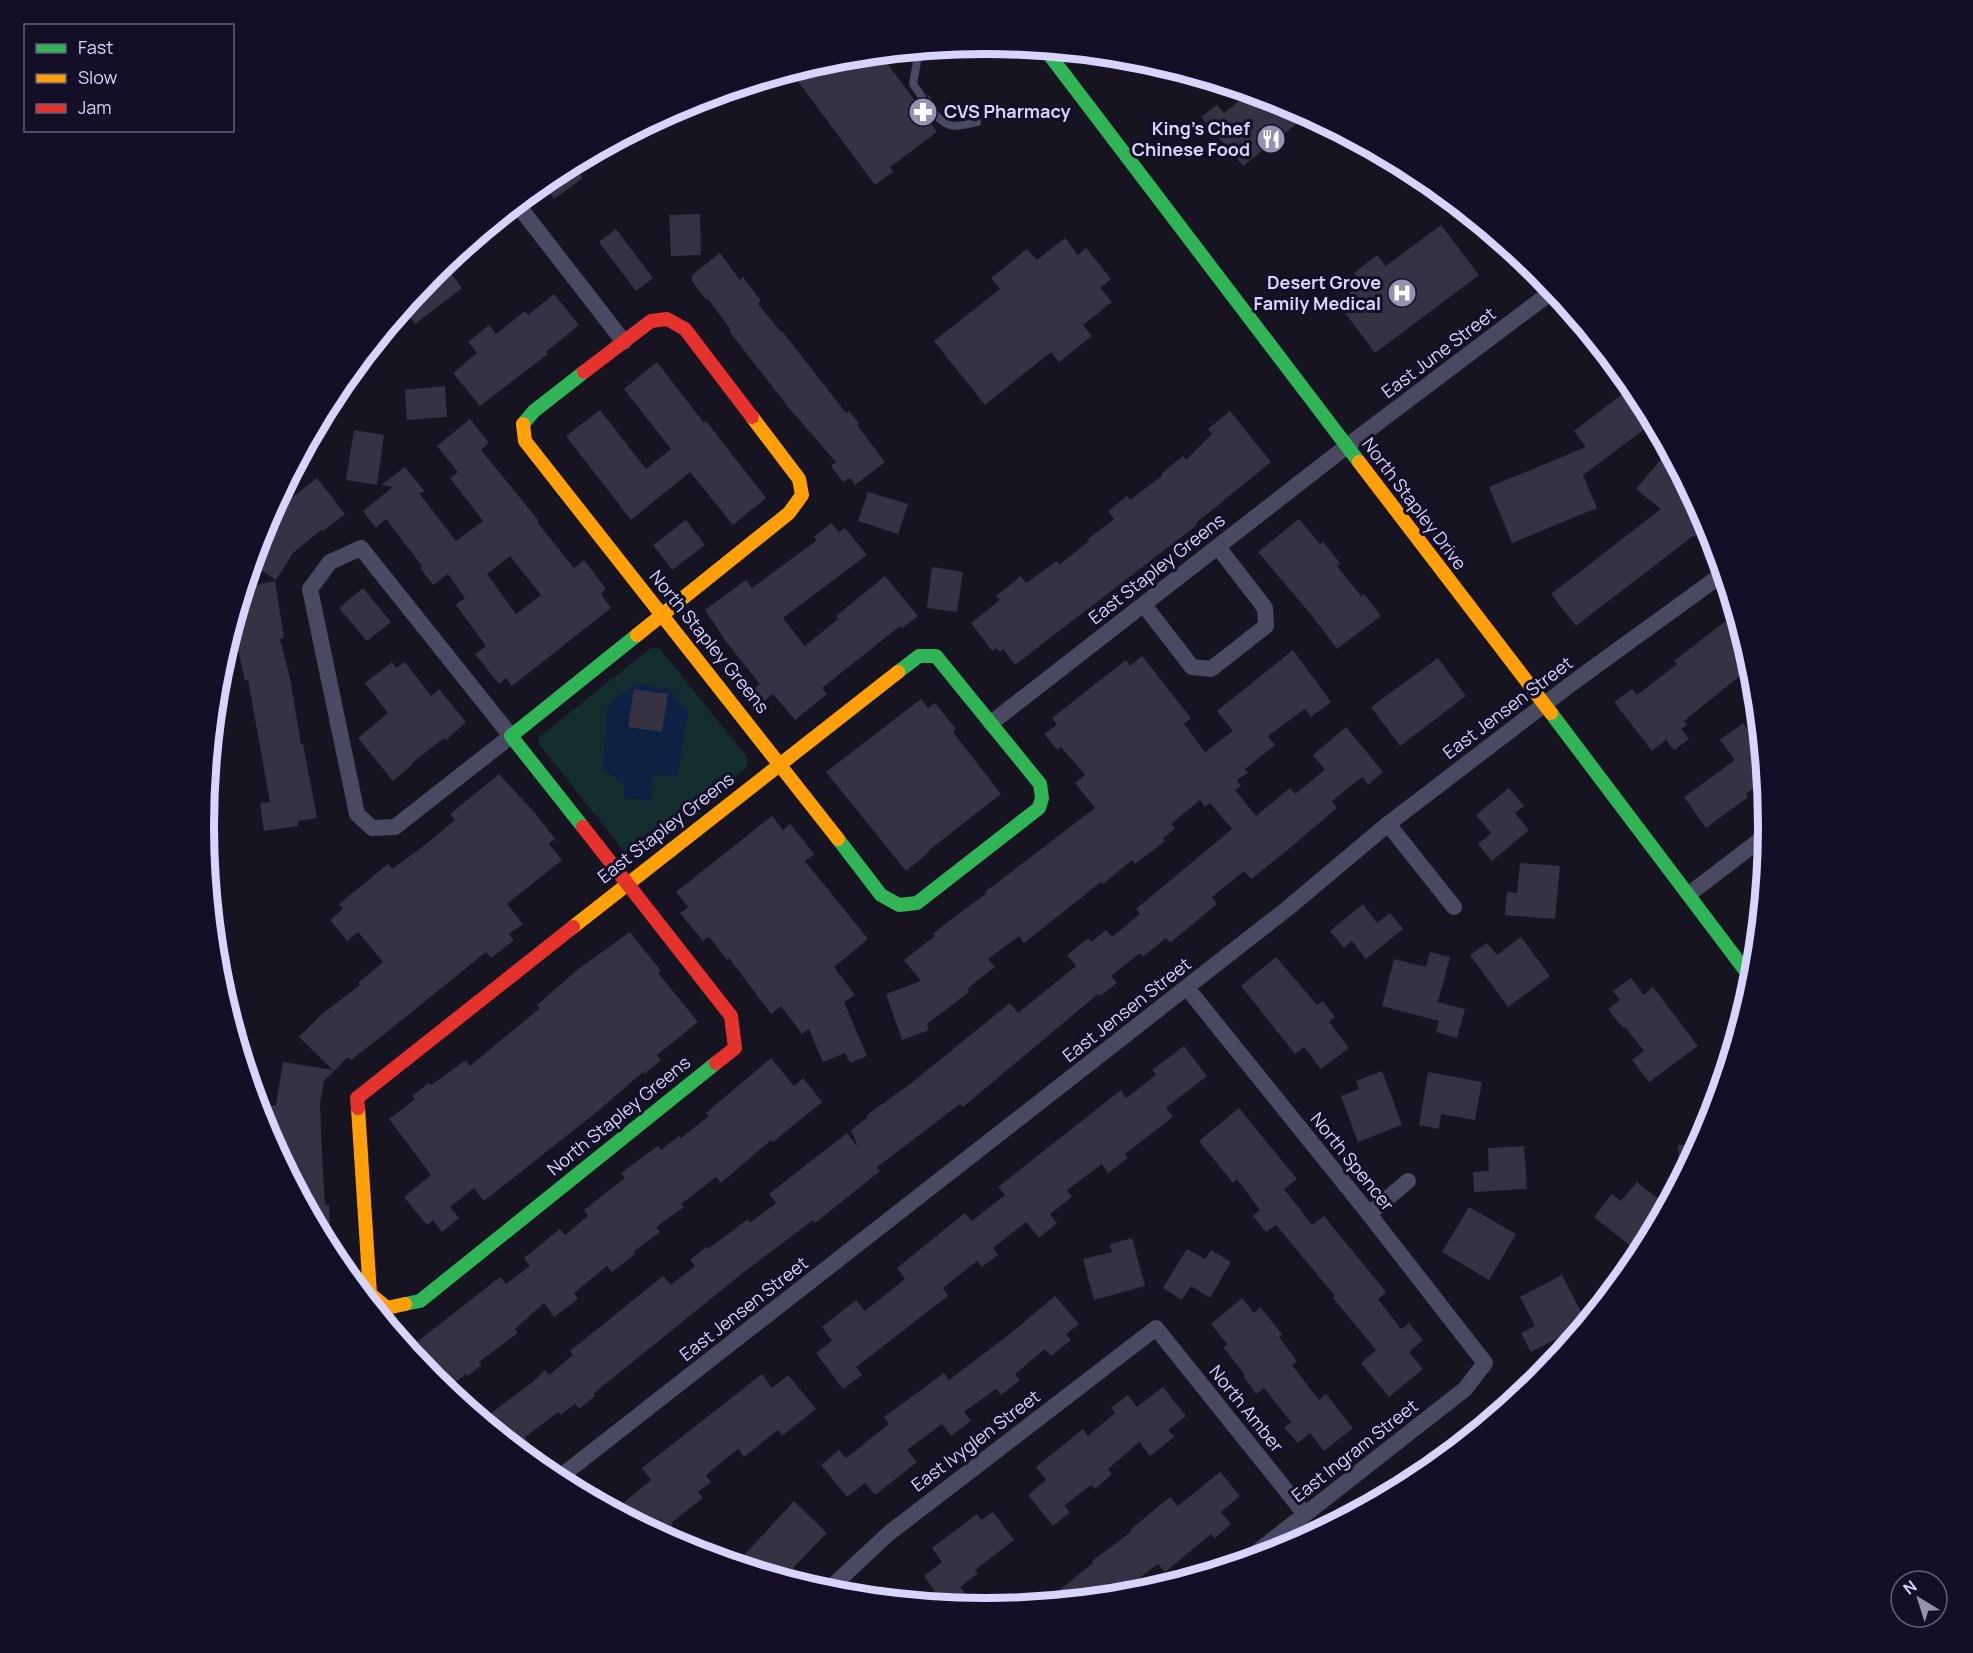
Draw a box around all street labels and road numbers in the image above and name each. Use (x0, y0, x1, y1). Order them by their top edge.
street label: East June Street (1376, 301, 1500, 403)
street label: North Stapley Drive (1357, 432, 1472, 574)
street label: East Stapley Greens (1083, 507, 1230, 629)
street label: North Stapley Greens (645, 565, 775, 718)
street label: East Jensen Street (1438, 650, 1577, 764)
street label: East Stapley Greens (592, 766, 739, 888)
street label: East Jensen Street (1057, 952, 1196, 1067)
street label: North Stapley Greens (542, 1050, 695, 1180)
street label: North Spencer (1306, 1107, 1400, 1216)
street label: East Jensen Street (674, 1251, 813, 1366)
street label: North Amber (1204, 1360, 1290, 1457)
street label: East Ivyglen Street (906, 1384, 1045, 1497)
street label: East Ingram Street (1286, 1393, 1422, 1507)

